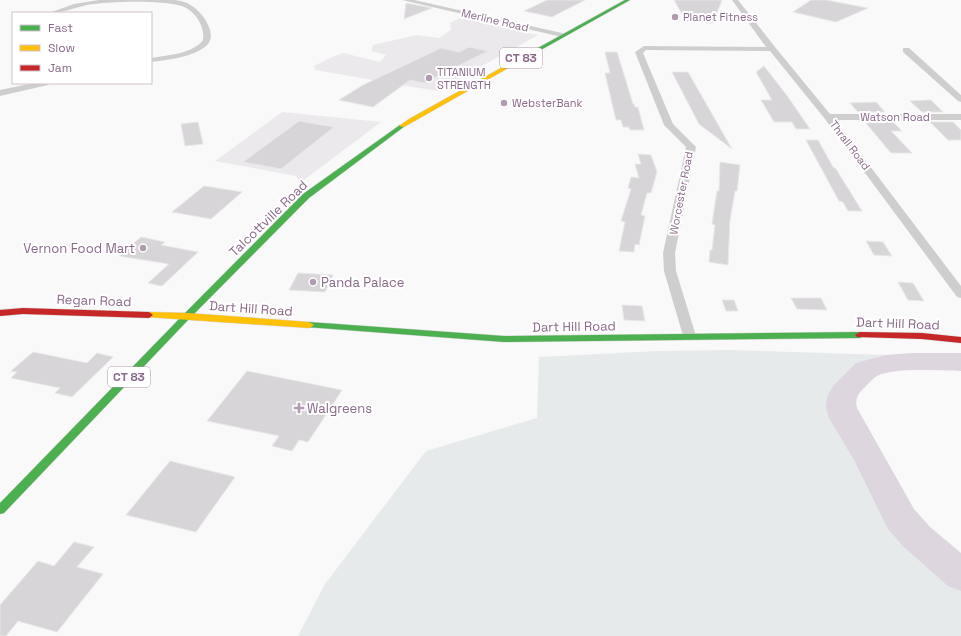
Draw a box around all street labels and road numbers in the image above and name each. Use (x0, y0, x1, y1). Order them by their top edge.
street label: Merline Road (460, 5, 530, 35)
road number: CT 83 (500, 48, 542, 68)
street label: Watson Road (860, 110, 930, 124)
street label: Thrall Road (827, 117, 873, 173)
street label: Worcester Road (666, 150, 696, 236)
street label: Talcottville Road (226, 177, 311, 260)
street label: Regan Road (56, 291, 132, 310)
street label: Dart Hill Road (209, 297, 293, 320)
street label: Dart Hill Road (856, 314, 940, 333)
street label: Dart Hill Road (532, 317, 616, 336)
road number: CT 83 (108, 367, 150, 387)

